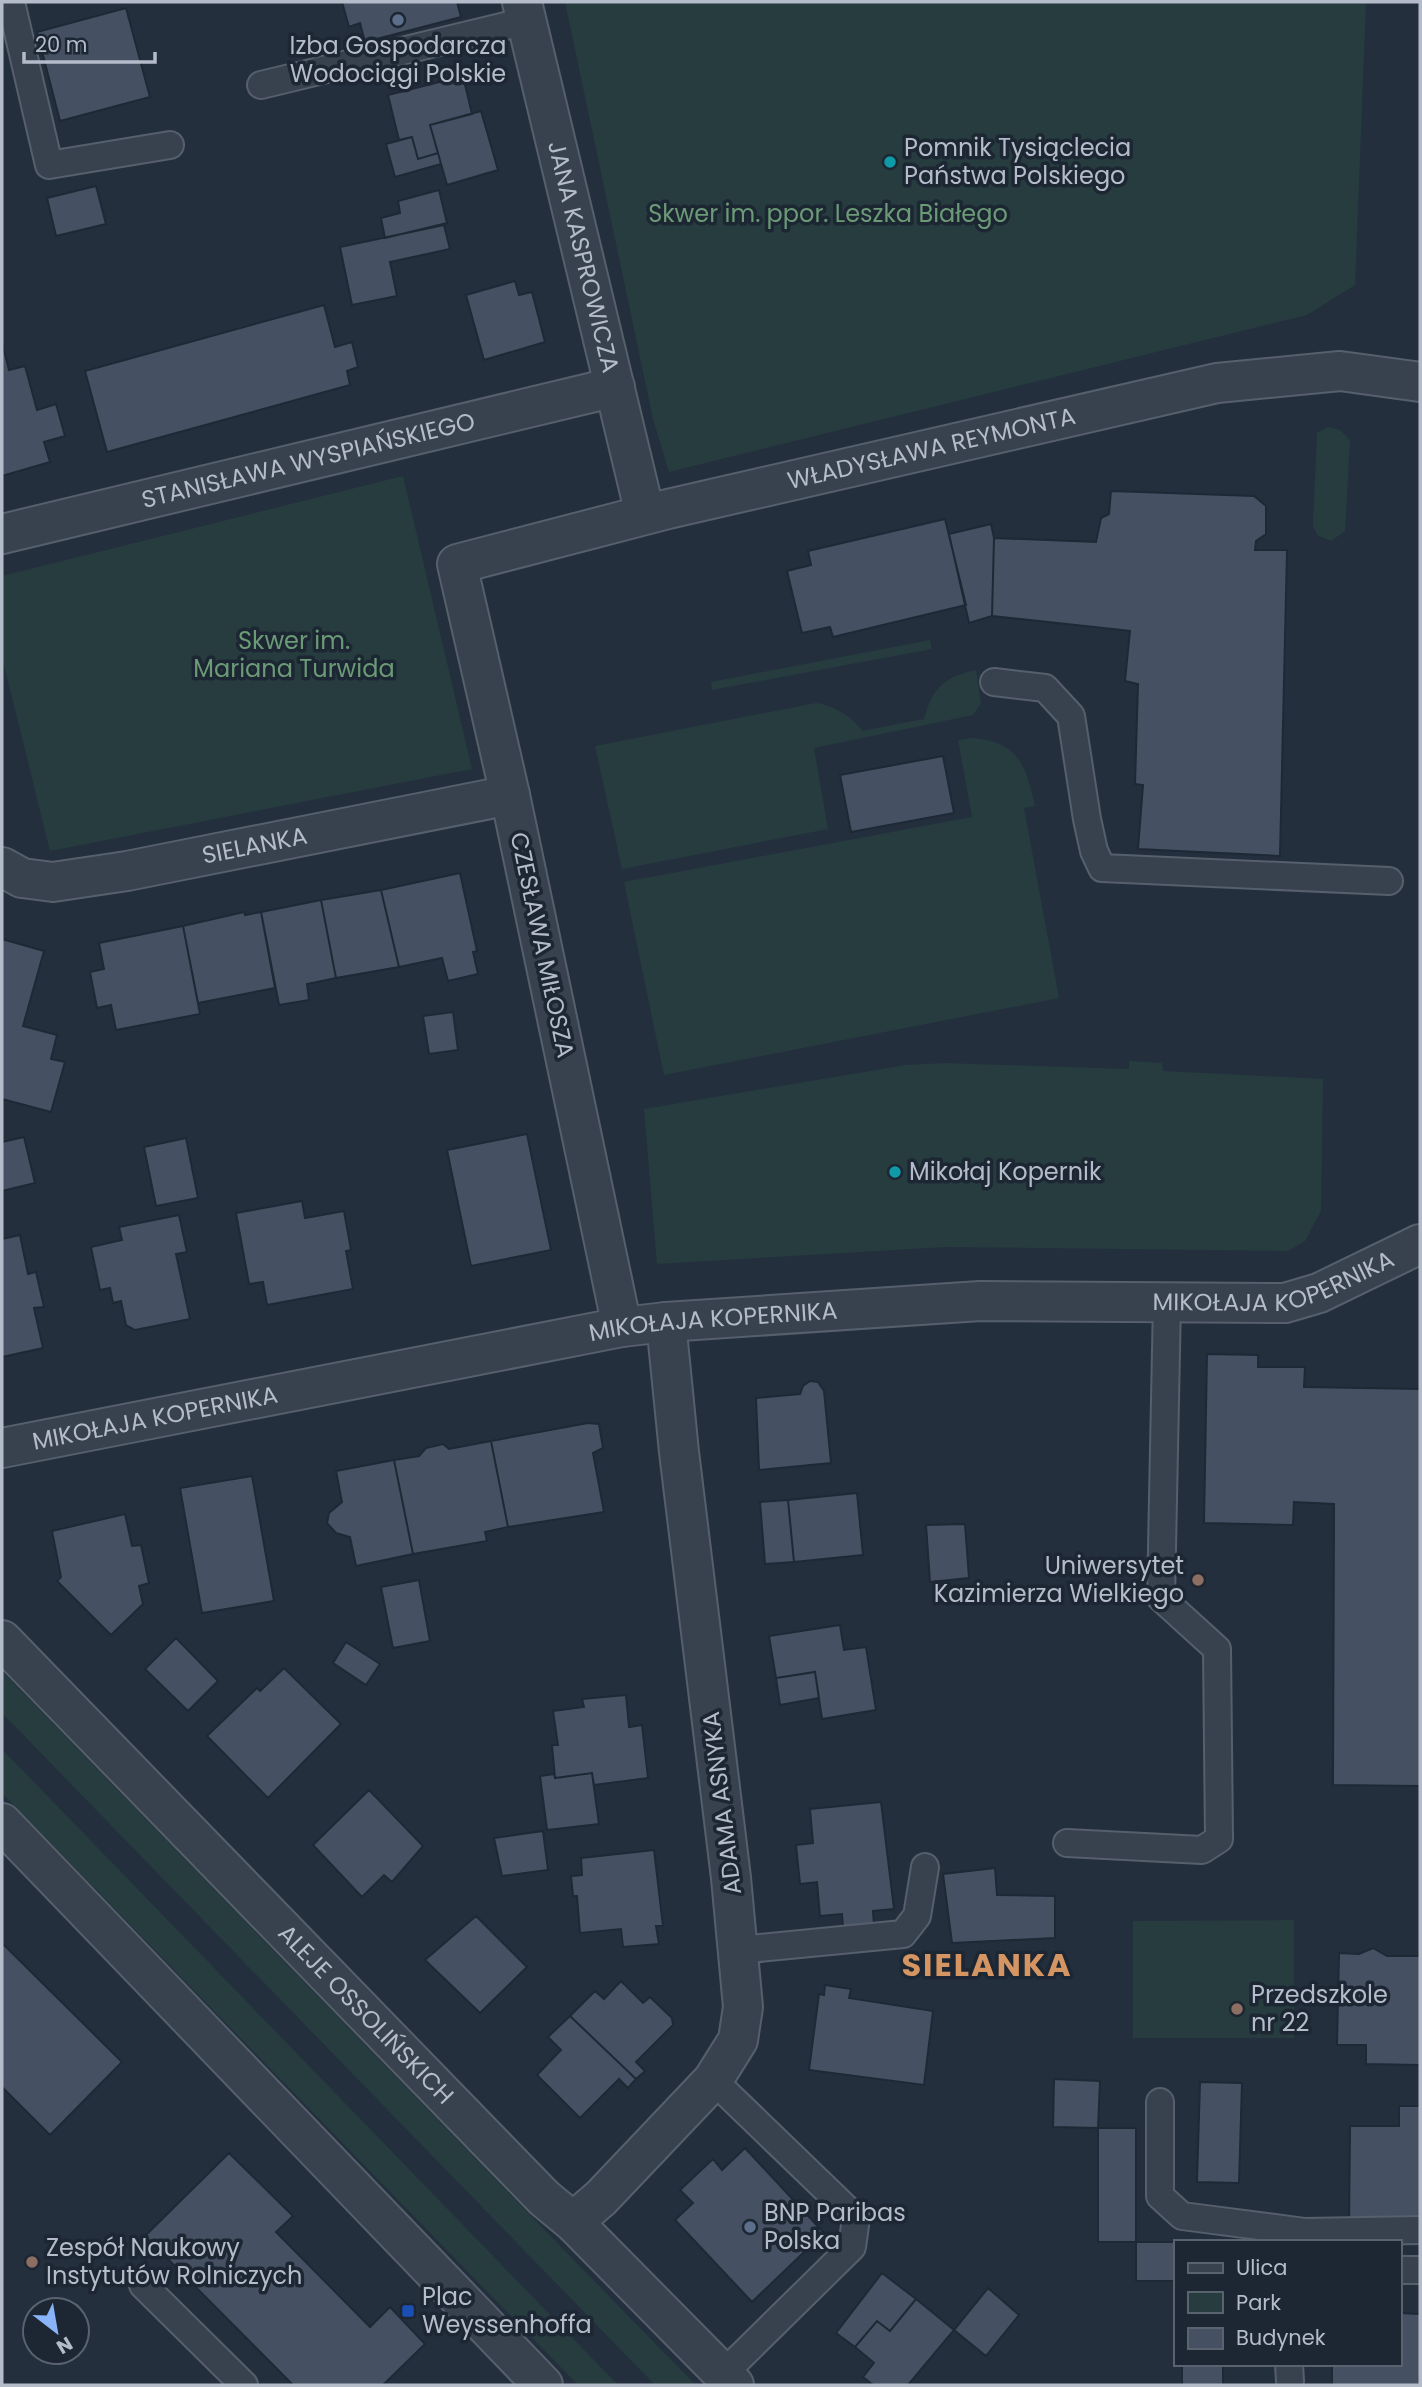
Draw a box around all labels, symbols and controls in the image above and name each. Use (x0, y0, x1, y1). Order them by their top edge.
marker: Izba Gospodarcza Wodociągi Polskie (390, 12, 406, 28)
scale bar (24, 21, 156, 65)
place label: Izba Gospodarcza Wodociągi Polskie (290, 29, 506, 90)
text: 20 m (35, 30, 88, 59)
place label: Pomnik Tysiąclecia Państwa Polskiego (904, 131, 1131, 192)
street label: JANA KASPROWICZA (540, 137, 627, 376)
marker: Pomnik Tysiąclecia Państwa Polskiego (882, 154, 898, 170)
park label: Skwer im. ppor. Leszka Białego (648, 197, 1008, 230)
street label: WŁADYSŁAWA REYMONTA (784, 399, 1079, 497)
street label: STANISŁAWA WYSPIAŃSKIEGO (138, 404, 478, 516)
park label: Skwer im. Mariana Turwida (193, 624, 395, 685)
street label: SIELANKA (199, 819, 310, 872)
street label: CZESŁAWA MIŁOSZA (502, 829, 583, 1061)
place label: Mikołaj Kopernik (909, 1155, 1102, 1188)
marker: Mikołaj Kopernik (887, 1164, 903, 1180)
street label: MIKOŁAJA KOPERNIKA (1153, 1242, 1399, 1319)
street label: MIKOŁAJA KOPERNIKA (586, 1294, 838, 1349)
street label: MIKOŁAJA KOPERNIKA (30, 1378, 281, 1458)
place label: Uniwersytet Kazimierza Wielkiego (934, 1549, 1184, 1610)
marker: Uniwersytet Kazimierza Wielkiego (1190, 1572, 1206, 1588)
street label: ADAMA ASNYKA (694, 1710, 749, 1897)
street label: ALEJE OSSOLIŃSKICH (271, 1917, 461, 2111)
district label: SIELANKA (901, 1942, 1073, 1987)
place label: Przedszkole nr 22 (1251, 1978, 1388, 2039)
marker: Przedszkole nr 22 (1229, 2001, 1245, 2017)
place label: BNP Paribas Polska (764, 2196, 906, 2257)
marker: BNP Paribas Polska (742, 2219, 758, 2235)
place label: Zespół Naukowy Instytutów Rolniczych (46, 2231, 302, 2292)
legend (1174, 2240, 1401, 2366)
text: Ulica (1236, 2253, 1287, 2282)
marker: Zespół Naukowy Instytutów Rolniczych (24, 2254, 40, 2270)
place label: Plac Weyssenhoffa (422, 2280, 592, 2341)
text: Park (1236, 2288, 1281, 2317)
north arrow (21, 2296, 91, 2366)
marker: Plac Weyssenhoffa (400, 2303, 416, 2319)
text: Budynek (1236, 2323, 1326, 2352)
text: N (51, 2330, 78, 2360)

